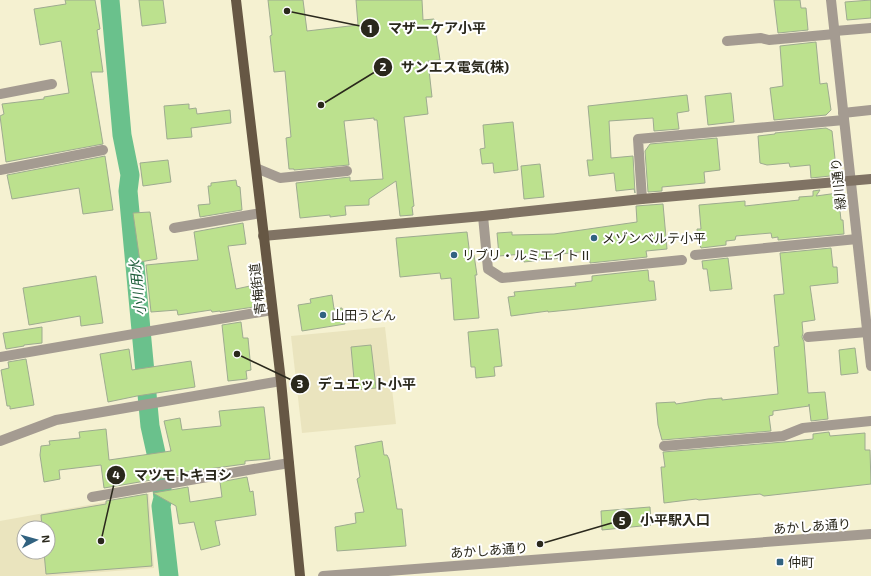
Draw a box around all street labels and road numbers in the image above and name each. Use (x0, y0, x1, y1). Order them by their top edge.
street label: 緑川通り (827, 157, 849, 211)
street label: 青梅街道 (246, 262, 268, 316)
street label: あかしあ通り (773, 515, 851, 537)
street label: あかしあ通り (450, 539, 528, 561)

